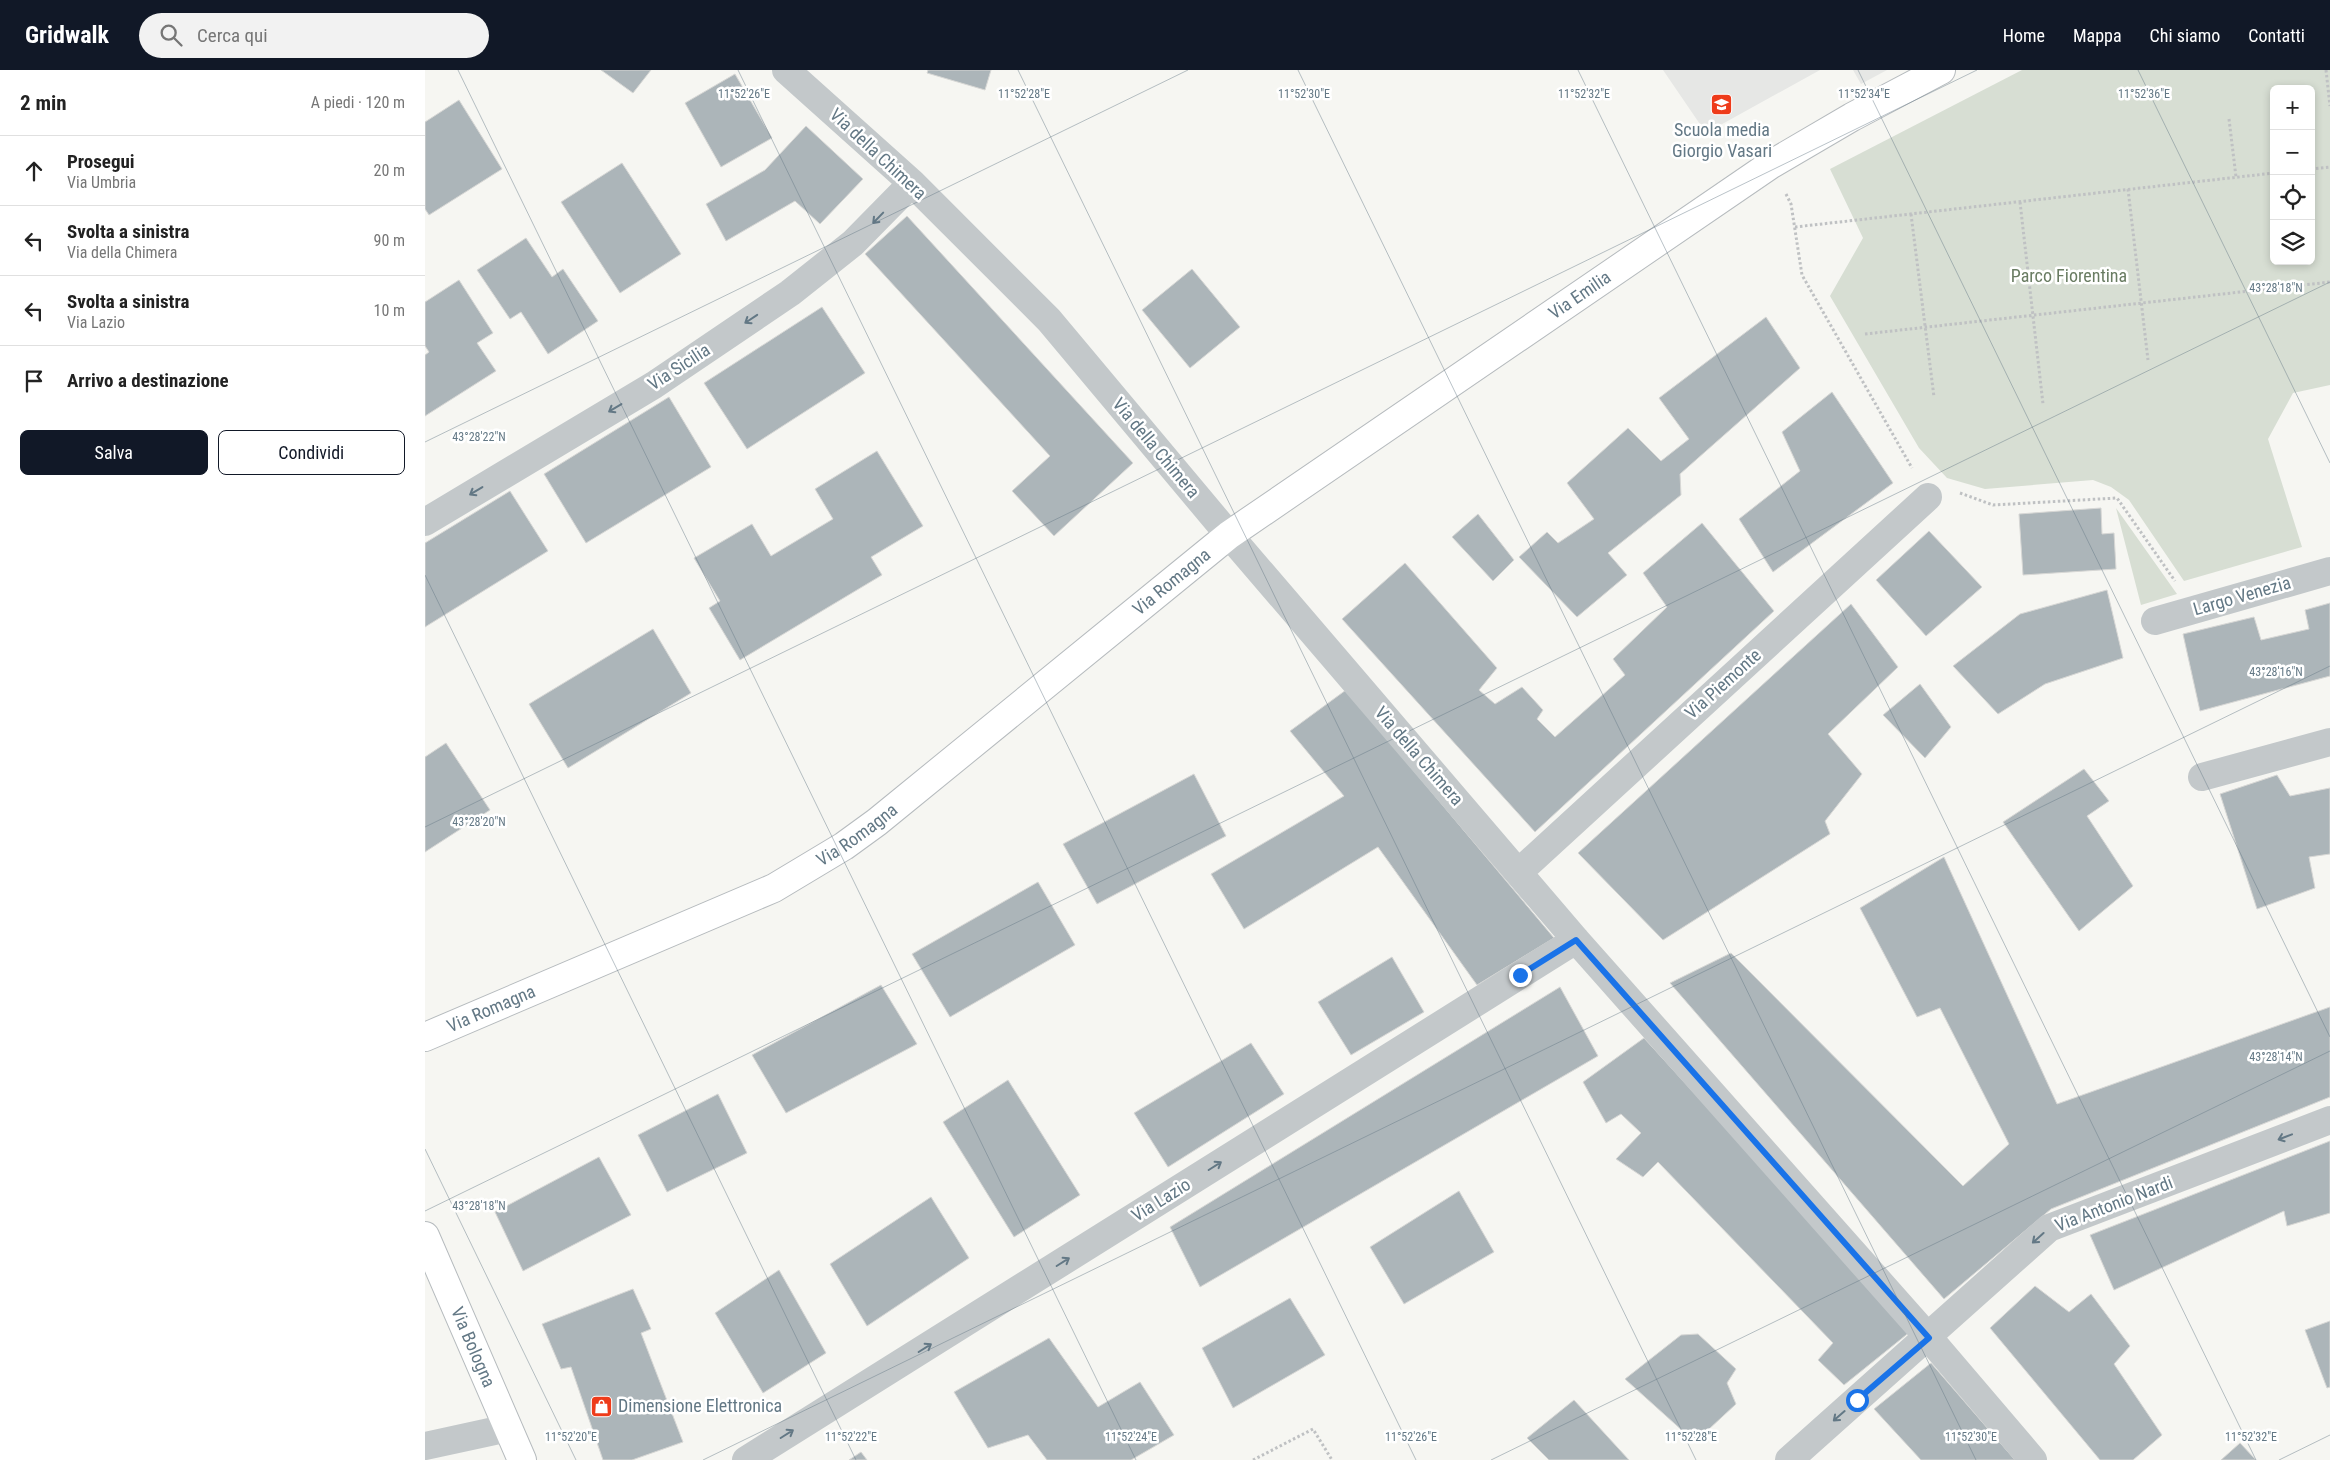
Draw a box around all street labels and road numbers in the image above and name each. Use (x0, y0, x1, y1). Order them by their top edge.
street label: Via della Chimera (826, 104, 931, 204)
street label: Via Emilia (1544, 266, 1614, 323)
street label: Via Sicilia (644, 339, 714, 394)
street label: Via della Chimera (1108, 393, 1204, 502)
street label: Via Romagna (1128, 544, 1214, 619)
street label: Largo Venezia (2191, 572, 2293, 619)
street label: Via Piemonte (1680, 644, 1765, 723)
street label: Via della Chimera (1371, 702, 1468, 809)
street label: Via Romagna (813, 799, 901, 870)
street label: Via Romagna (444, 980, 538, 1036)
street label: Via Antonio Nardi (2052, 1171, 2176, 1236)
street label: Via Lazio (1128, 1173, 1194, 1226)
street label: Via Bologna (447, 1304, 500, 1390)

